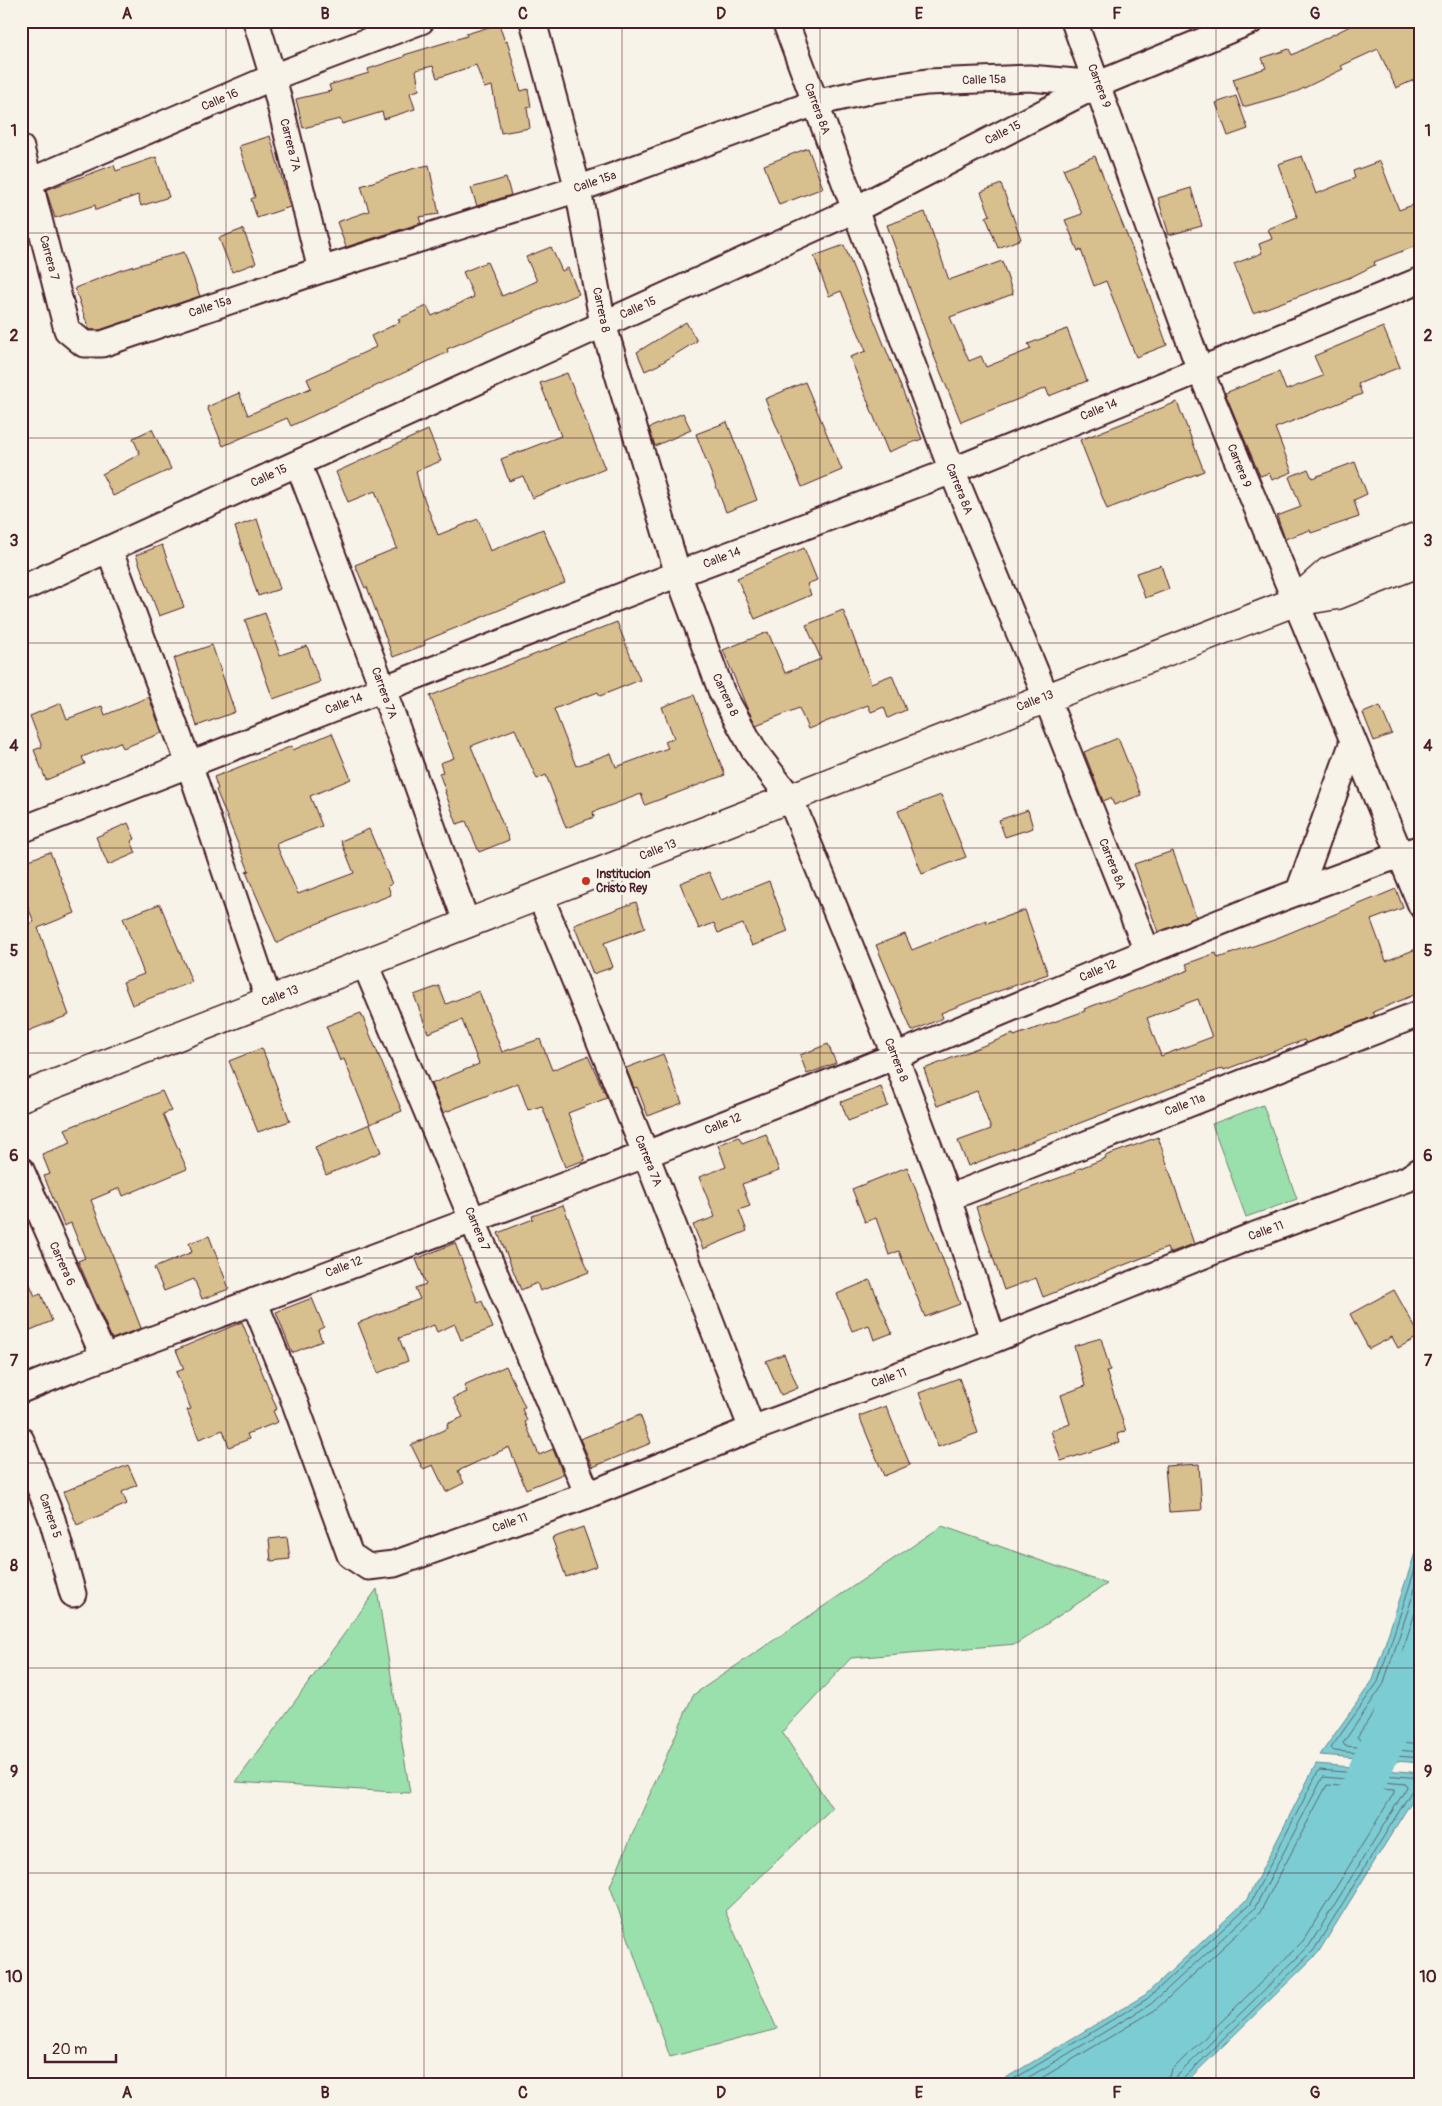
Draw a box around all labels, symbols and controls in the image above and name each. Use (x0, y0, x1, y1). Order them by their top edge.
text: A (122, 4, 133, 24)
text: B (320, 4, 330, 24)
text: C (518, 4, 528, 24)
text: D (716, 4, 726, 24)
text: E (915, 4, 924, 24)
text: F (1112, 4, 1122, 24)
text: G (1310, 4, 1321, 24)
street label: Carrera 9 (1084, 62, 1114, 110)
street label: Calle 15a (962, 72, 1007, 88)
street label: Carrera 8A (801, 81, 833, 137)
street label: Calle 16 (199, 85, 241, 115)
street label: Carrera 7A (276, 117, 304, 173)
street label: Calle 15 (982, 118, 1024, 148)
text: 1 (11, 121, 17, 141)
text: 1 (1425, 121, 1431, 141)
street label: Calle 15a (572, 168, 619, 196)
street label: Carrera 7 (36, 234, 62, 283)
street label: Carrera 8 (589, 286, 613, 334)
street label: Calle 15a (187, 293, 234, 321)
street label: Calle 15 (617, 293, 659, 323)
text: 2 (10, 326, 19, 346)
text: 2 (1424, 326, 1433, 346)
street label: Calle 14 (1078, 396, 1120, 424)
street label: Carrera 9 (1223, 442, 1255, 490)
street label: Calle 15 (248, 461, 290, 491)
street label: Carrera 8A (942, 461, 976, 517)
text: 3 (10, 531, 19, 551)
text: 3 (1424, 531, 1433, 551)
street label: Calle 14 (701, 544, 743, 572)
street label: Carrera 7A (368, 665, 400, 721)
street label: Carrera 8 (709, 671, 741, 719)
street label: Calle 13 (1014, 687, 1056, 715)
street label: Calle 14 (323, 690, 365, 718)
text: 4 (9, 736, 19, 756)
text: 4 (1423, 736, 1433, 756)
street label: Calle 13 (637, 836, 679, 864)
street label: Carrera 8A (1095, 836, 1129, 892)
place label: Institucion Cristo Rey (596, 867, 651, 896)
marker: Institucion Cristo Rey (580, 875, 592, 887)
text: 5 (10, 941, 19, 961)
text: 5 (1424, 941, 1433, 961)
street label: Calle 12 (1077, 956, 1119, 985)
street label: Calle 13 (259, 982, 301, 1010)
street label: Carrera 8 (881, 1036, 911, 1084)
street label: Calle 11a (1163, 1090, 1208, 1120)
street label: Calle 12 (702, 1110, 744, 1138)
street label: Carrera 7A (631, 1133, 665, 1189)
text: 6 (9, 1146, 19, 1166)
text: 6 (1423, 1146, 1433, 1166)
street label: Carrera 7 (461, 1205, 493, 1254)
street label: Calle 11 (1246, 1218, 1286, 1244)
street label: Carrera 6 (46, 1240, 78, 1288)
street label: Calle 12 (323, 1253, 365, 1281)
text: 7 (10, 1351, 19, 1371)
text: 7 (1424, 1351, 1433, 1371)
street label: Calle 11 (869, 1365, 909, 1391)
street label: Carrera 5 (35, 1492, 65, 1540)
street label: Calle 11 (490, 1510, 530, 1536)
text: 8 (10, 1556, 18, 1576)
text: 8 (1424, 1556, 1432, 1576)
text: 9 (10, 1762, 18, 1782)
text: 9 (1424, 1762, 1432, 1782)
text: 10 (5, 1967, 23, 1987)
text: 10 (1419, 1967, 1437, 1987)
scale bar (45, 2031, 116, 2063)
text: 20 m (52, 2040, 87, 2059)
text: A (122, 2083, 133, 2103)
text: B (320, 2083, 330, 2103)
text: C (518, 2083, 528, 2103)
text: D (716, 2083, 726, 2103)
text: E (915, 2083, 924, 2103)
text: F (1112, 2083, 1122, 2103)
text: G (1310, 2083, 1321, 2103)

